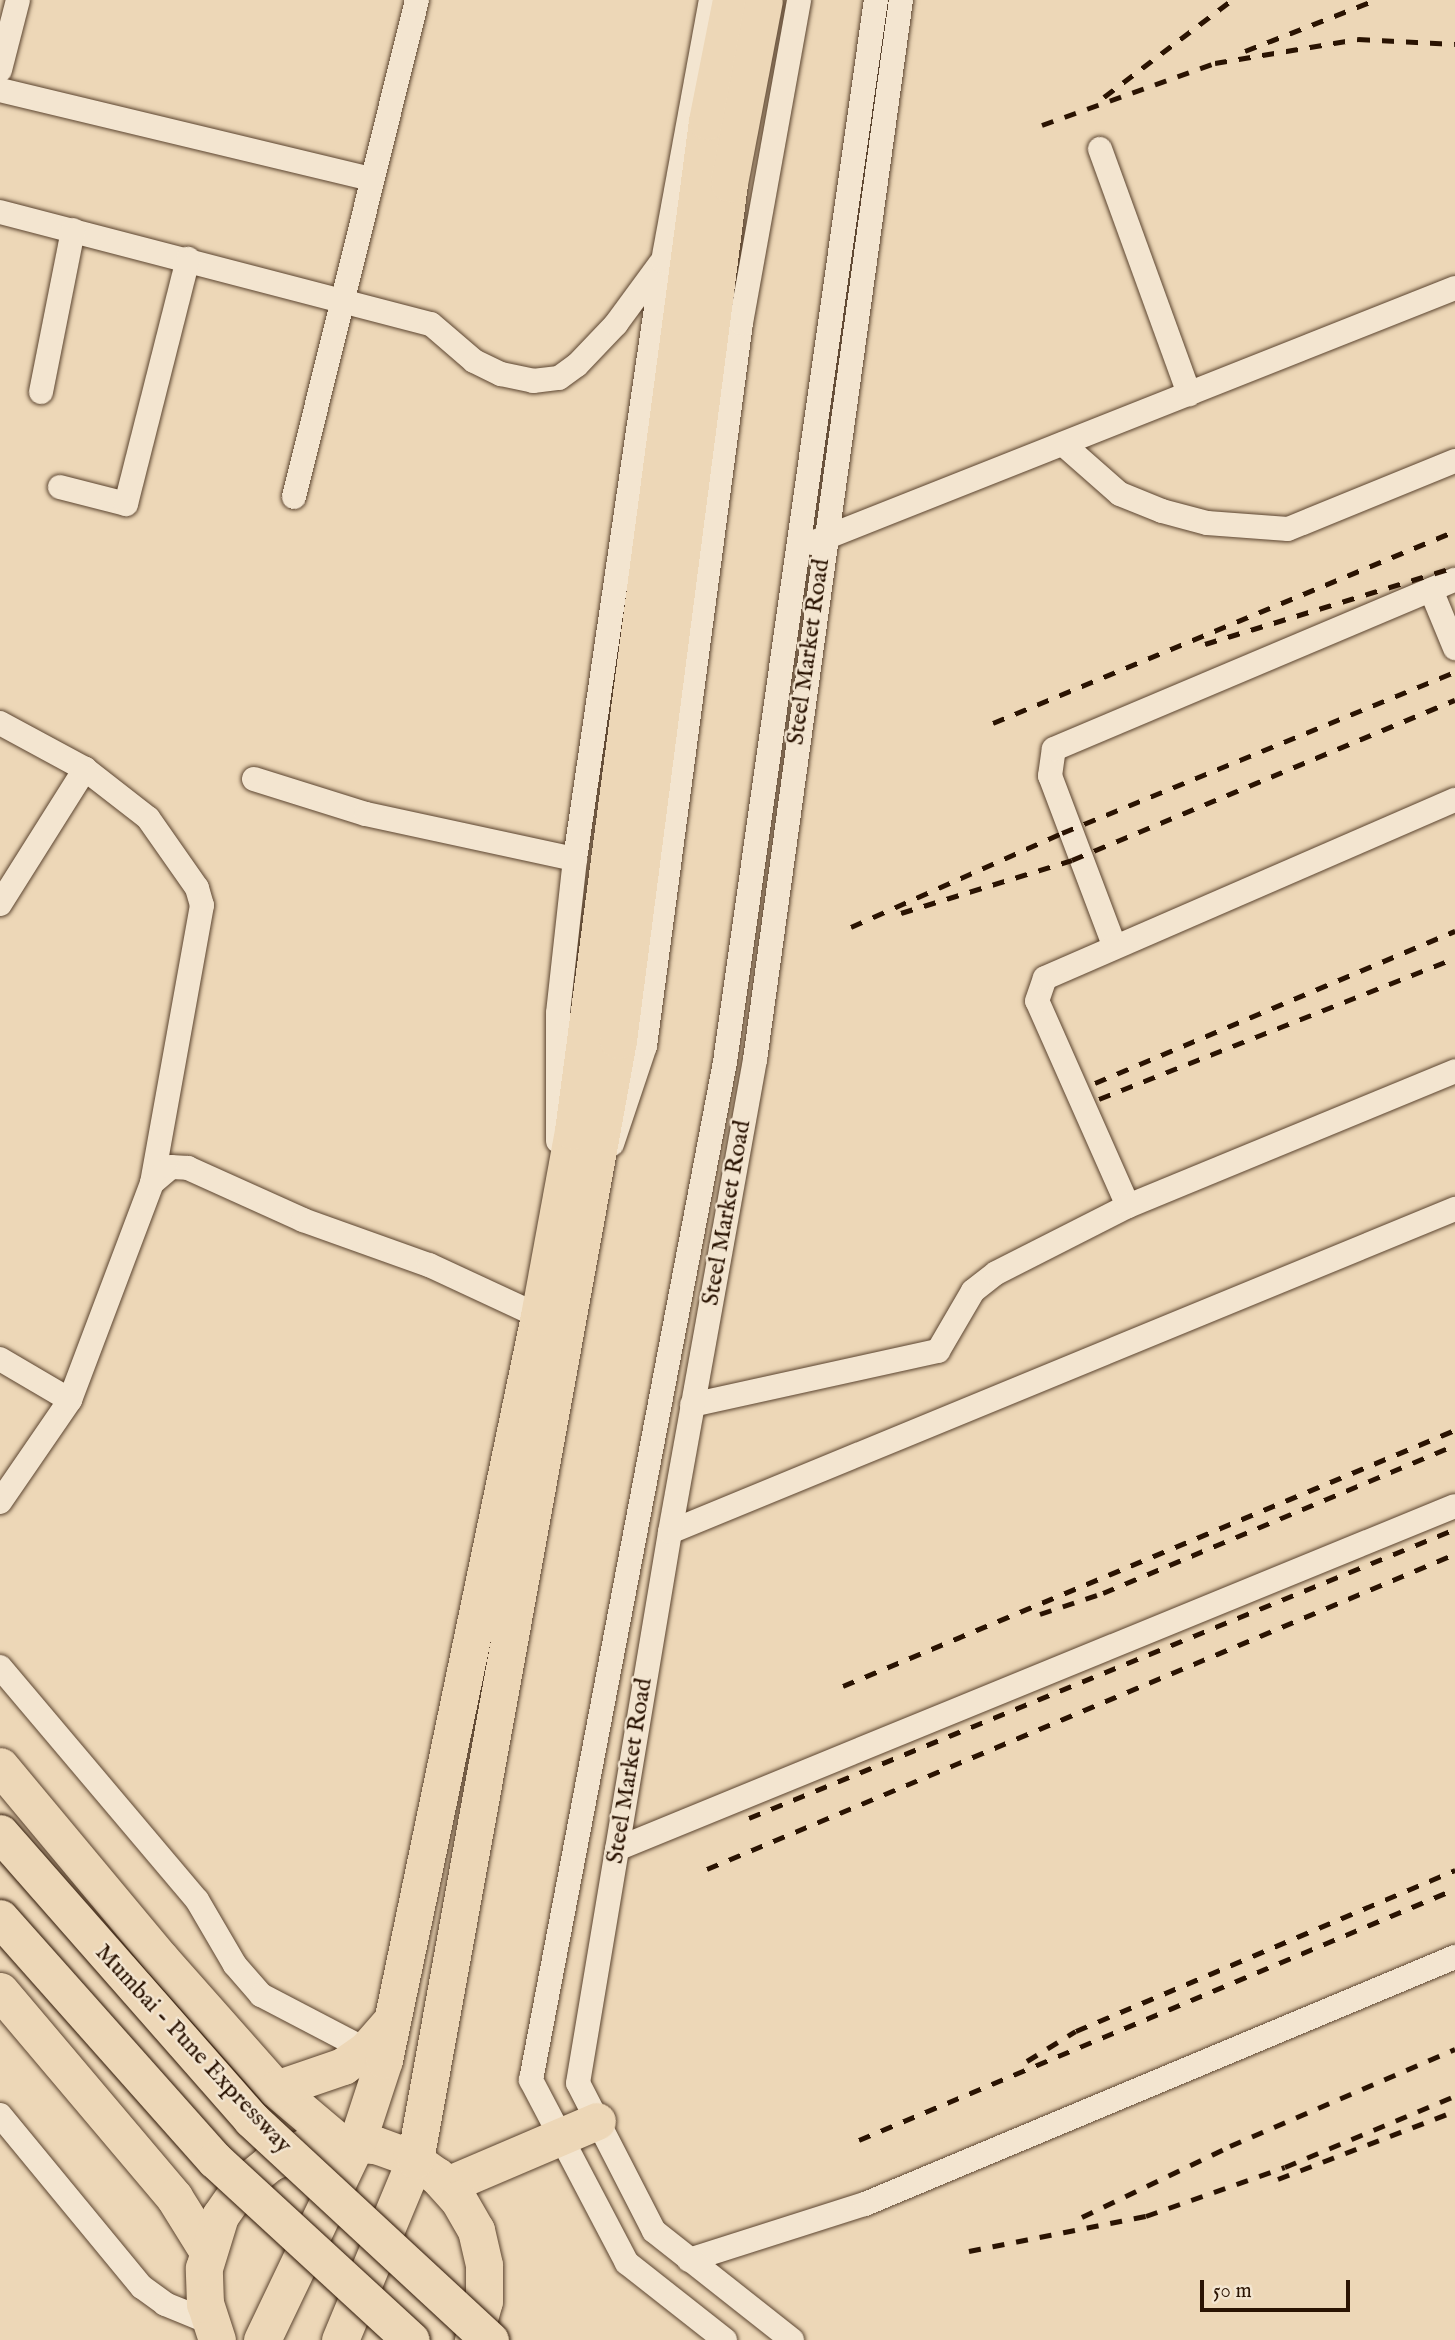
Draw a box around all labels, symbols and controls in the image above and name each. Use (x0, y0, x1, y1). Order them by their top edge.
street label: Steel Market Road (782, 557, 836, 747)
street label: Steel Market Road (697, 1118, 757, 1308)
street label: Steel Market Road (601, 1676, 659, 1866)
street label: Mumbai - Pune Expressway (89, 1938, 297, 2160)
scale bar (1203, 2266, 1354, 2310)
text: 50 m (1213, 2278, 1252, 2305)

